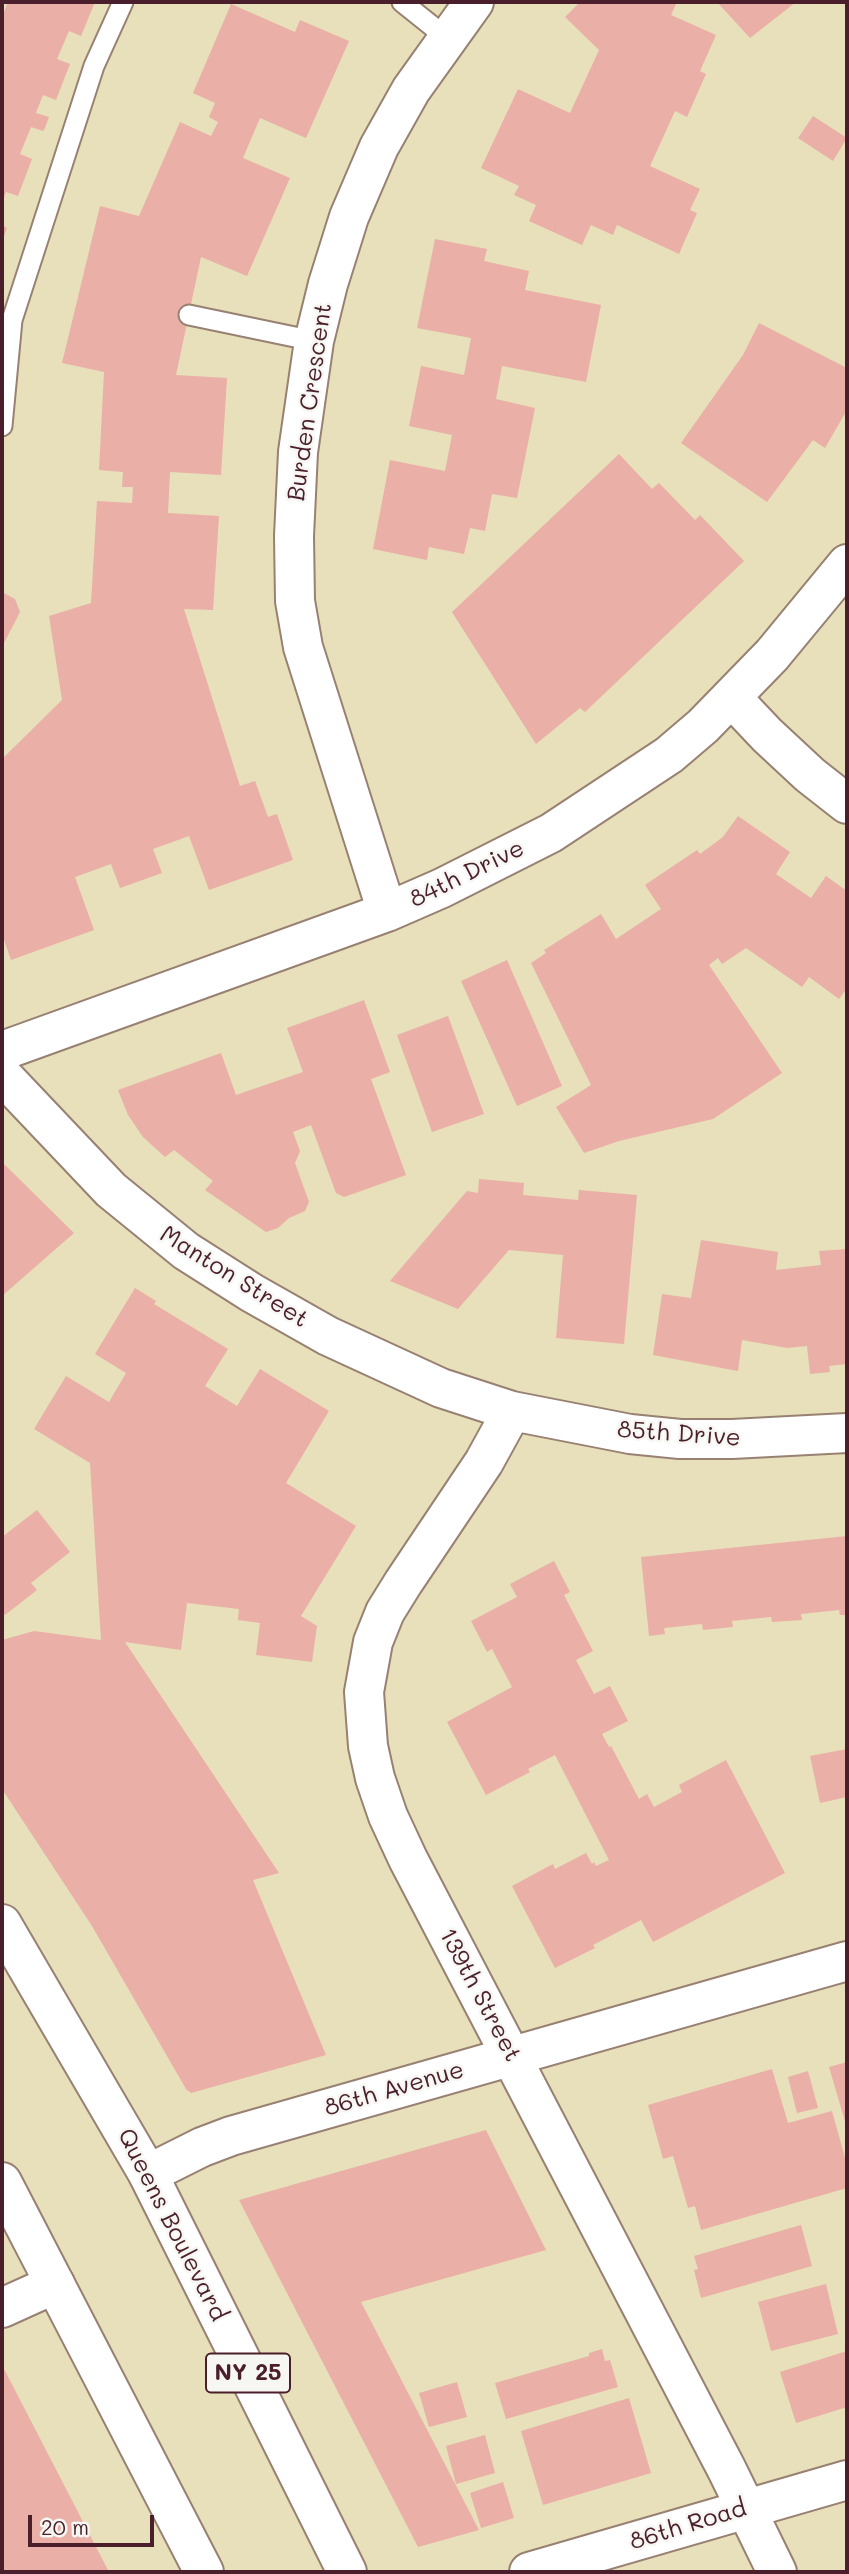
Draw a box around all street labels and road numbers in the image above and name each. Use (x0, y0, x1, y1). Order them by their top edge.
street label: Burden Crescent (282, 301, 338, 503)
street label: 84th Drive (405, 834, 529, 914)
street label: Manton Street (154, 1220, 314, 1334)
street label: 85th Drive (616, 1415, 742, 1453)
street label: 139th Street (433, 1923, 527, 2067)
street label: 86th Avenue (321, 2055, 467, 2123)
street label: Queens Boulevard (111, 2124, 233, 2326)
road number: NY 25 (206, 2354, 290, 2392)
street label: 86th Road (626, 2494, 750, 2556)

